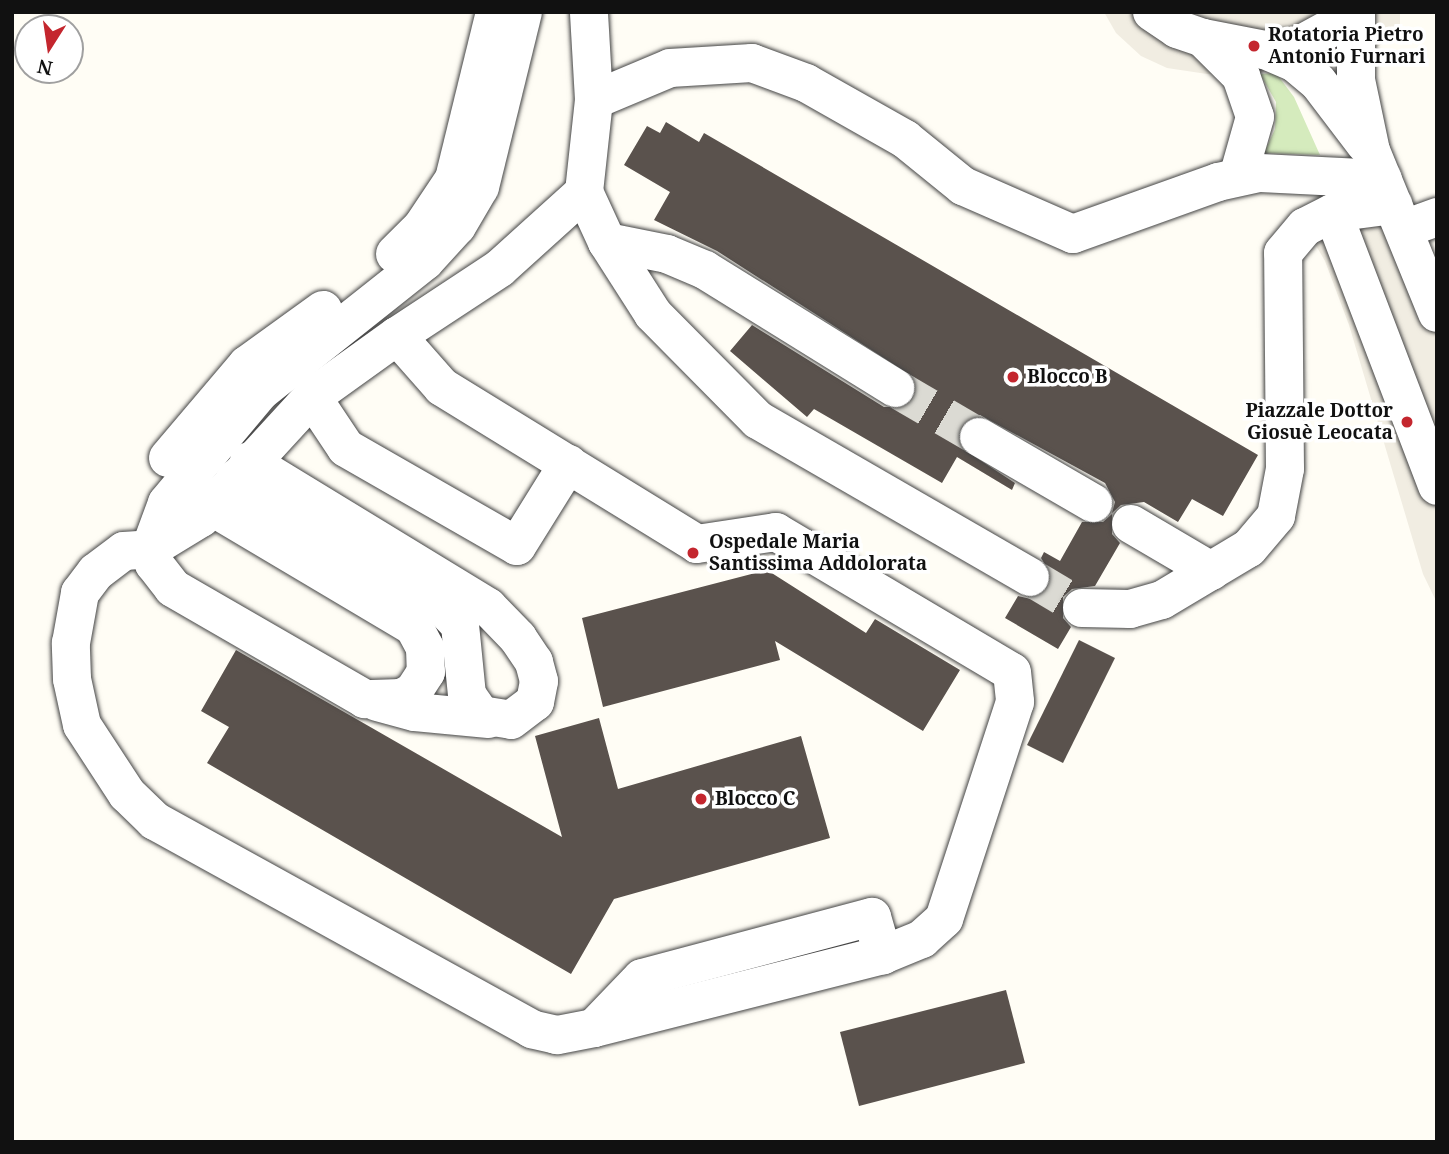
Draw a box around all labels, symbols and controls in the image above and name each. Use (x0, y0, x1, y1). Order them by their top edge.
north arrow (14, 14, 84, 84)
place label: Rotatoria Pietro Antonio Furnari (1268, 24, 1425, 68)
marker: Rotatoria Pietro Antonio Furnari (1246, 38, 1262, 54)
text: N (35, 53, 55, 82)
place label: Blocco B (1027, 366, 1108, 388)
marker: Blocco B (1005, 369, 1021, 385)
place label: Piazzale Dottor Giosuè Leocata (1246, 400, 1393, 444)
marker: Piazzale Dottor Giosuè Leocata (1399, 414, 1415, 430)
place label: Ospedale Maria Santissima Addolorata (709, 531, 927, 575)
marker: Ospedale Maria Santissima Addolorata (683, 543, 703, 563)
place label: Blocco C (715, 788, 795, 810)
marker: Blocco C (693, 791, 709, 807)

